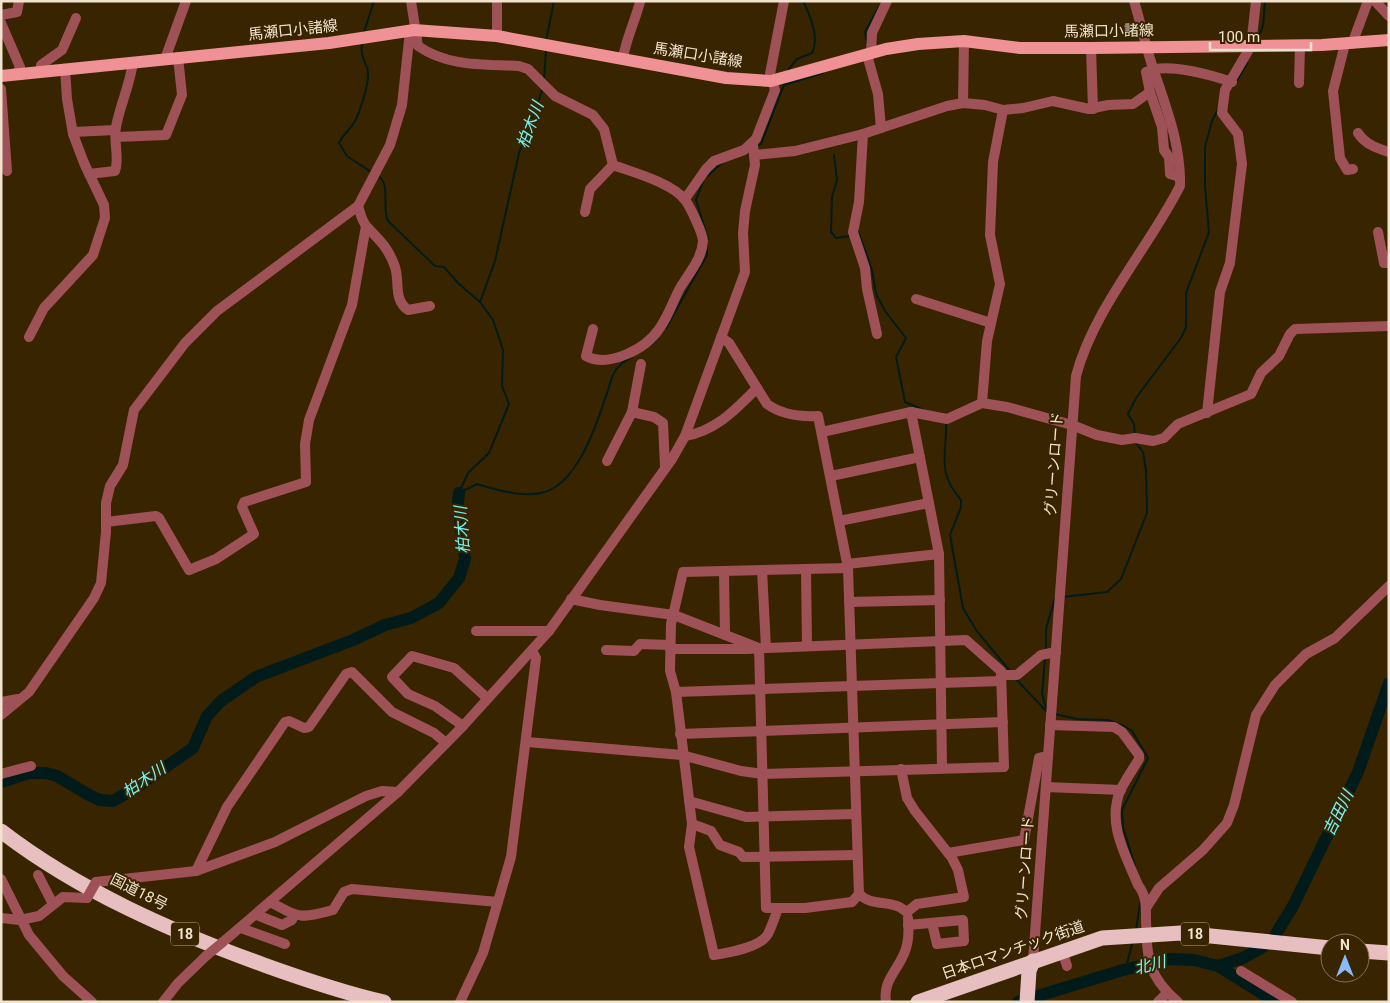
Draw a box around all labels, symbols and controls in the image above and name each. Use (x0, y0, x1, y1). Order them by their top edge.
street label: 馬瀬口小諸線 (247, 16, 339, 44)
scale bar (1210, 20, 1311, 52)
street label: 馬瀬口小諸線 (1064, 21, 1154, 41)
text: 100 m (1218, 28, 1260, 46)
street label: 馬瀬口小諸線 (652, 39, 744, 71)
water label: 柏木川 (513, 97, 548, 151)
street label: グリーンロード (1041, 411, 1067, 517)
water label: 柏木川 (451, 503, 473, 555)
water label: 柏木川 (119, 758, 171, 801)
water label: 吉田川 (1319, 785, 1358, 839)
street label: グリーンロード (1012, 815, 1038, 921)
street label: 国道18号 (107, 870, 171, 914)
street label: 日本ロマンチック街道 (939, 917, 1087, 983)
road number: 18 (171, 922, 199, 946)
road number: 18 (1181, 922, 1209, 946)
north arrow (1320, 933, 1370, 983)
text: N (1340, 937, 1350, 953)
water label: 北川 (1132, 951, 1170, 978)

